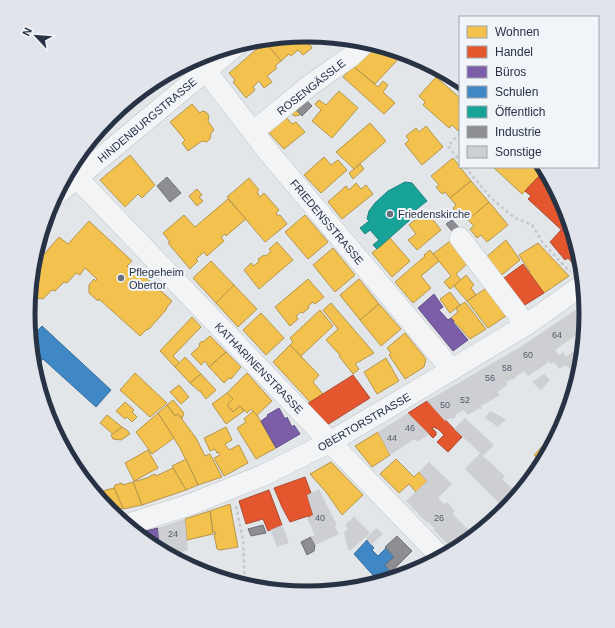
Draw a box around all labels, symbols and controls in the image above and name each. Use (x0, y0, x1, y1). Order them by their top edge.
north arrow (16, 16, 56, 56)
legend (459, 16, 599, 168)
text: N (20, 25, 34, 38)
text: Wohnen (495, 25, 539, 39)
text: Handel (495, 45, 533, 59)
street label: ROSENGÄSSLE (275, 57, 347, 117)
text: Büros (495, 65, 526, 79)
street label: HINDENBURGSTRASSE (95, 75, 199, 165)
text: Schulen (495, 85, 538, 99)
text: Öffentlich (495, 105, 545, 119)
text: Industrie (495, 125, 541, 139)
text: Sonstige (495, 145, 542, 159)
street label: FRIEDENSSTRASSE (288, 177, 366, 267)
place label: Friedenskirche (398, 208, 470, 220)
marker: Friedenskirche (385, 209, 395, 219)
place label: Pflegeheim Obertor (129, 266, 184, 291)
marker: Pflegeheim Obertor (116, 273, 126, 283)
street label: KATHARINENSTRASSE (213, 320, 305, 416)
house number: 64 (552, 330, 562, 340)
house number: 60 (523, 350, 533, 360)
house number: 58 (502, 363, 512, 373)
house number: 56 (485, 373, 495, 383)
street label: OBERTORSTRASSE (315, 390, 413, 454)
house number: 52 (460, 395, 470, 405)
house number: 50 (440, 400, 450, 410)
house number: 46 (405, 423, 415, 433)
house number: 44 (387, 433, 397, 443)
house number: 40 (315, 513, 325, 523)
house number: 26 (434, 513, 444, 523)
house number: 24 (168, 529, 178, 539)

